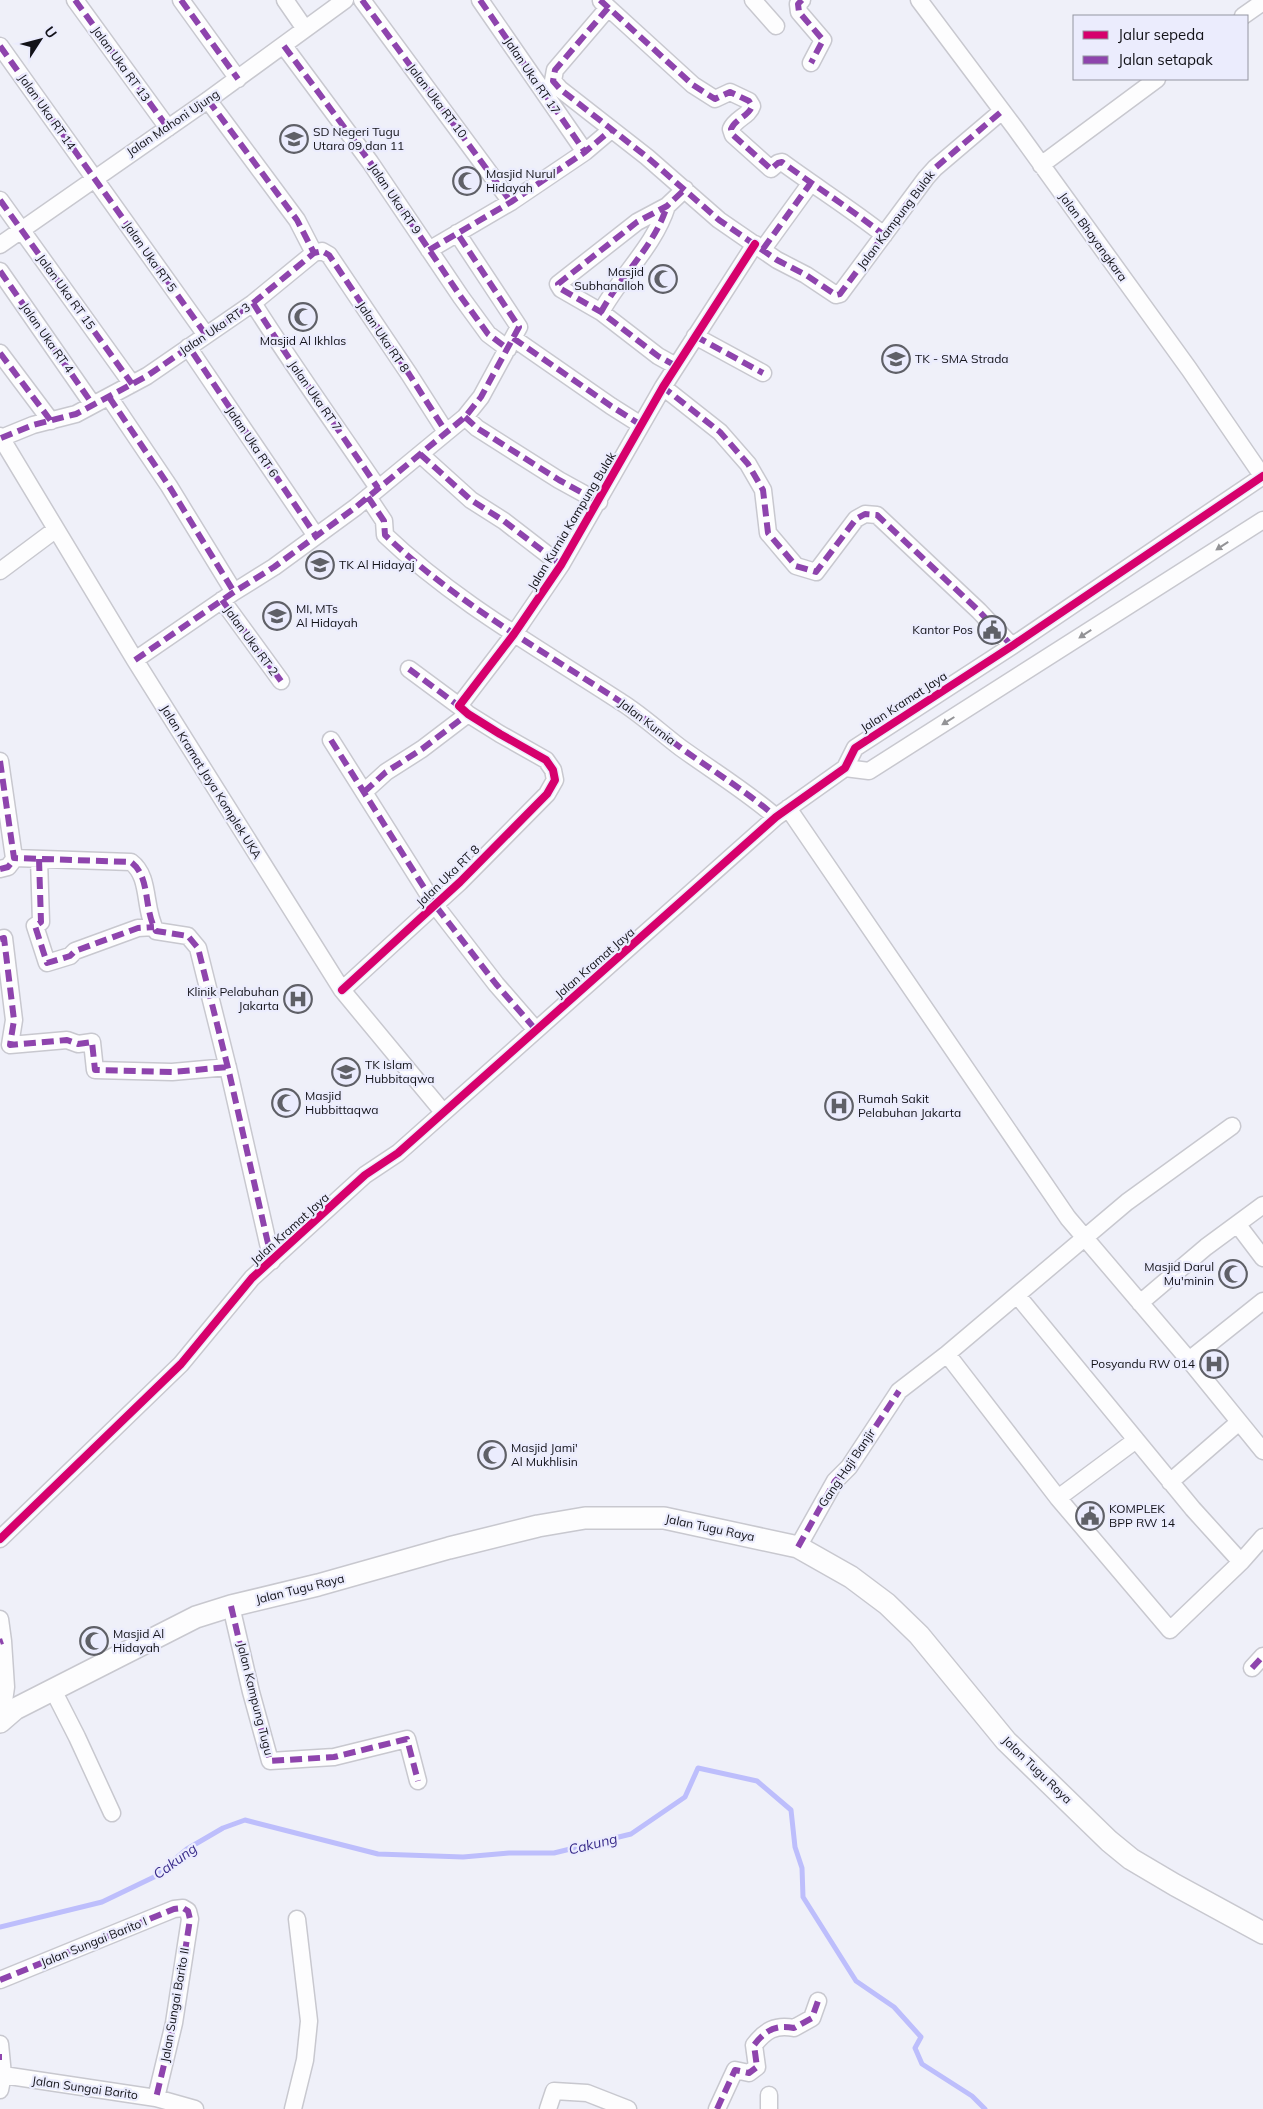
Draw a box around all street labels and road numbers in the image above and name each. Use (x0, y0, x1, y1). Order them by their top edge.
street label: Jalan Uka RT 13 (89, 23, 154, 104)
street label: Jalan Uka RT 17 (501, 34, 564, 117)
street label: Jalan Uka RT 10 (404, 60, 470, 141)
street label: Jalan Uka RT 14 (16, 71, 79, 153)
street label: Jalan Mahoni Ujung (124, 86, 222, 159)
street label: Jalan Uka RT 9 (366, 160, 425, 237)
street label: Jalan Kampung Bulak (854, 167, 938, 272)
street label: Jalan Bhayangkara (1056, 189, 1131, 284)
street label: Jalan Uka RT 5 (121, 219, 180, 295)
street label: Jalan Uka RT 15 (34, 251, 99, 332)
street label: Jalan Uka RT 8 (354, 298, 413, 375)
street label: Jalan Uka RT 3 (176, 299, 253, 358)
street label: Jalan Uka RT 4 (18, 300, 77, 376)
street label: Jalan Uka RT 7 (286, 358, 345, 434)
street label: Jalan Uka RT 6 (223, 403, 282, 480)
street label: Jalan Kurnia Kampung Bulak (524, 448, 619, 593)
street label: Jalan Uka RT 2 (221, 603, 282, 678)
street label: Jalan Kramat Jaya (858, 668, 950, 735)
street label: Jalan Kurnia (616, 695, 679, 748)
street label: Jalan Kramat Jaya Komplek UKA (158, 702, 265, 862)
street label: Jalan Uka RT 8 (413, 842, 482, 910)
street label: Jalan Kramat Jaya (552, 924, 637, 1001)
street label: Jalan Kramat Jaya (247, 1190, 332, 1268)
street label: Gang Haji Banjir (815, 1425, 879, 1510)
street label: Jalan Tugu Raya (664, 1511, 756, 1544)
street label: Jalan Tugu Raya (254, 1570, 346, 1607)
street label: Jalan Kampung Tugu (234, 1641, 277, 1757)
street label: Jalan Tugu Raya (999, 1733, 1075, 1807)
street label: Jalan Sungai Barito I (39, 1913, 149, 1970)
street label: Jalan Sungai Barito II (157, 1946, 192, 2063)
street label: Jalan Sungai Barito (31, 2073, 139, 2102)

